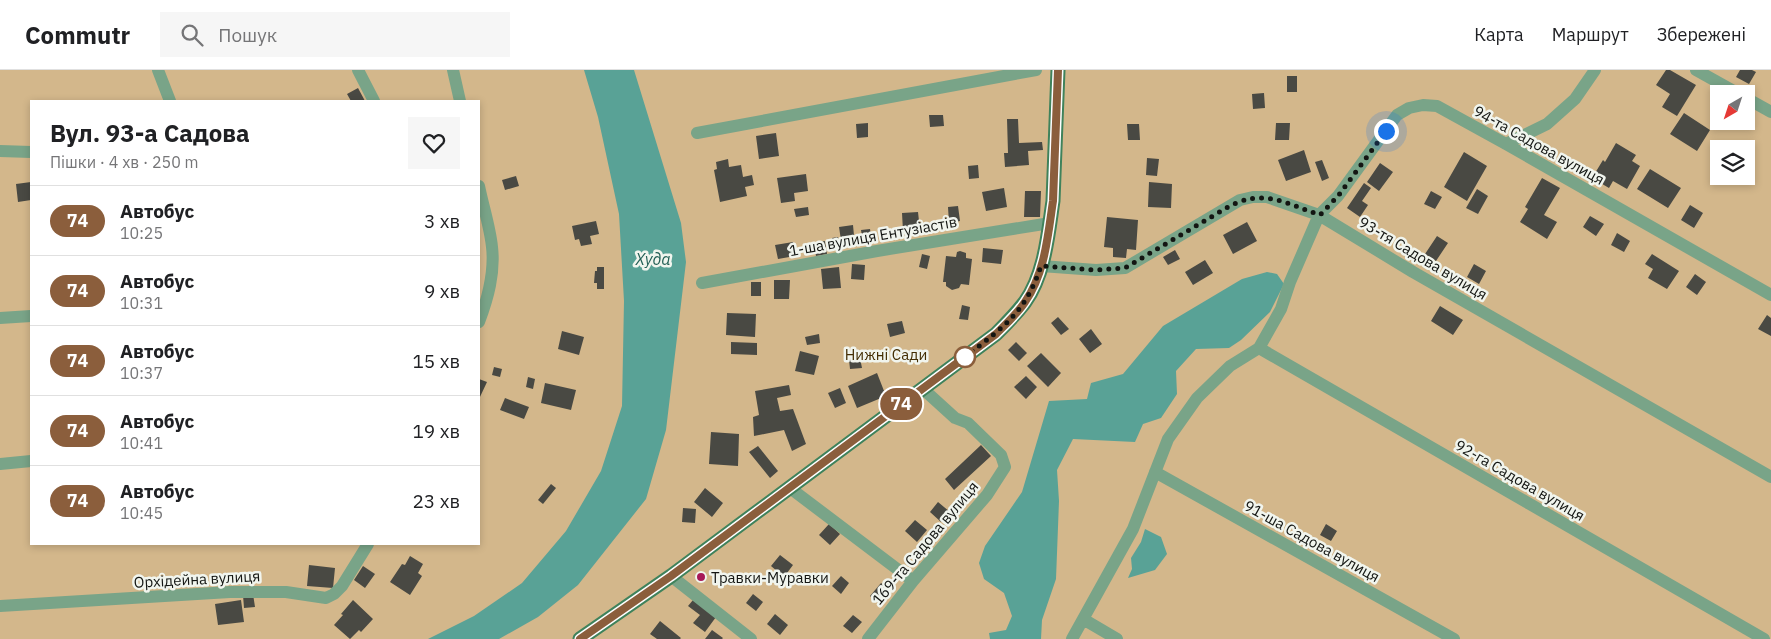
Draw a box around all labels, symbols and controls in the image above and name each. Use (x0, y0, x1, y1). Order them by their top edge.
search box (160, 12, 510, 57)
text: Commutr (25, 19, 130, 51)
icon: search (178, 21, 206, 49)
text: Пошук (218, 23, 277, 47)
text: Карта (1474, 23, 1524, 46)
text: Маршрут (1552, 23, 1629, 46)
text: Збережені (1657, 23, 1746, 46)
north arrow (1710, 85, 1755, 130)
map controls (1710, 85, 1755, 185)
street label: 94-та Садова вулиця (1470, 101, 1608, 189)
text: Вул. 93-а Садова (50, 117, 250, 149)
button: heart (408, 117, 460, 169)
your location (1374, 119, 1399, 144)
button: layers (1710, 140, 1755, 185)
text: Пішки · 4 хв · 250 m (50, 152, 199, 172)
text: Автобус (120, 199, 194, 223)
text: 74 (67, 209, 88, 232)
text: 3 хв (424, 209, 460, 233)
street label: 1-ша вулиця Ентузіастів (788, 212, 958, 260)
street label: 93-тя Садова вулиця (1355, 212, 1491, 304)
text: 10:25 (120, 223, 163, 243)
water label: Худа (634, 249, 671, 269)
text: Автобус (120, 269, 194, 293)
text: 74 (67, 279, 88, 302)
text: 9 хв (424, 279, 460, 303)
text: 10:31 (120, 293, 163, 313)
text: Автобус (120, 339, 194, 363)
park label: Нижні Сади (845, 345, 927, 364)
unlabelled marker (954, 346, 976, 368)
text: 74 (67, 349, 88, 372)
text: 15 хв (412, 349, 460, 373)
text: 10:37 (120, 363, 163, 383)
line badge: 74 (878, 388, 924, 420)
text: 74 (890, 392, 912, 415)
text: Автобус (120, 409, 194, 433)
text: 74 (67, 419, 88, 442)
text: 19 хв (412, 419, 460, 443)
text: 10:41 (120, 433, 163, 453)
street label: 92-га Садова вулиця (1452, 435, 1588, 525)
street label: 169-та Садова вулиця (868, 477, 982, 609)
text: Автобус (120, 479, 194, 503)
text: 74 (67, 489, 88, 512)
text: 23 хв (412, 489, 460, 513)
street label: 91-ша Садова вулиця (1241, 496, 1383, 586)
text: 10:45 (120, 503, 163, 523)
street label: Орхідейна вулиця (133, 566, 261, 592)
place label: Травки-Муравки (711, 568, 829, 587)
marker: Травки-Муравки (695, 571, 707, 583)

